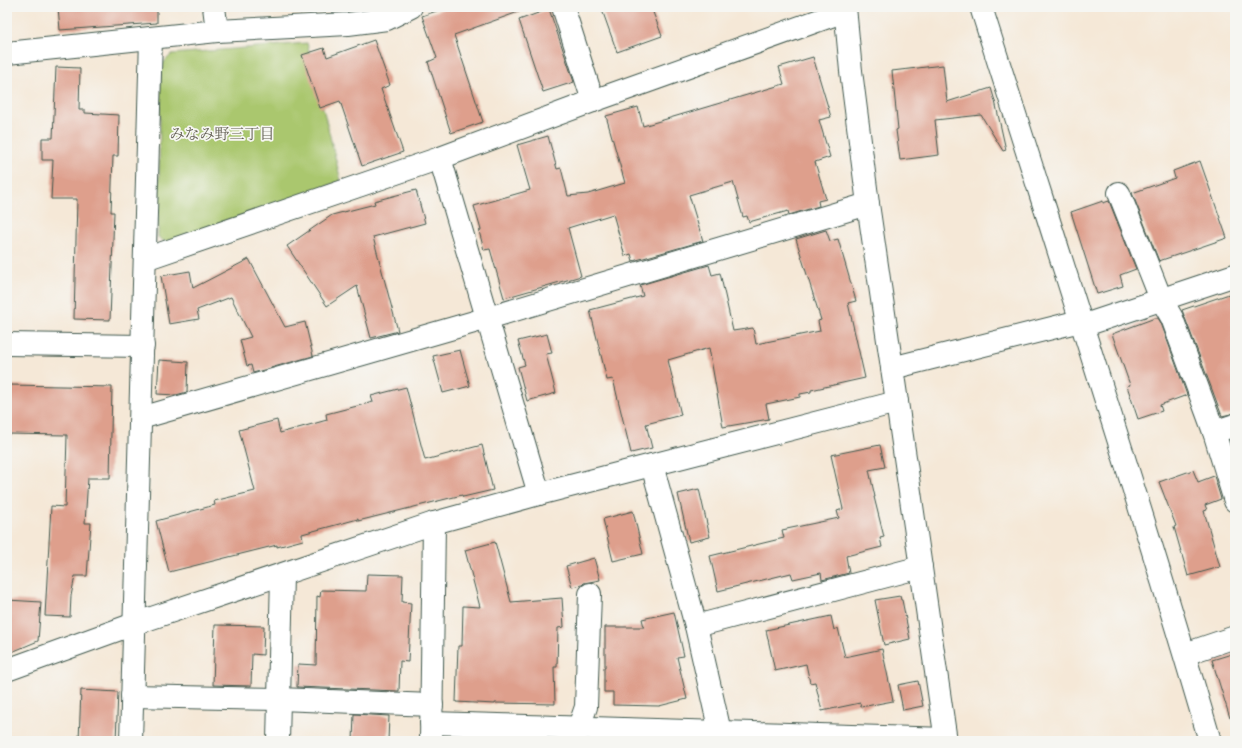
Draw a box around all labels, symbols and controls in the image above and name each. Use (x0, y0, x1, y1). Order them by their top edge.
district label: みなみ野三丁目 (169, 125, 275, 144)

